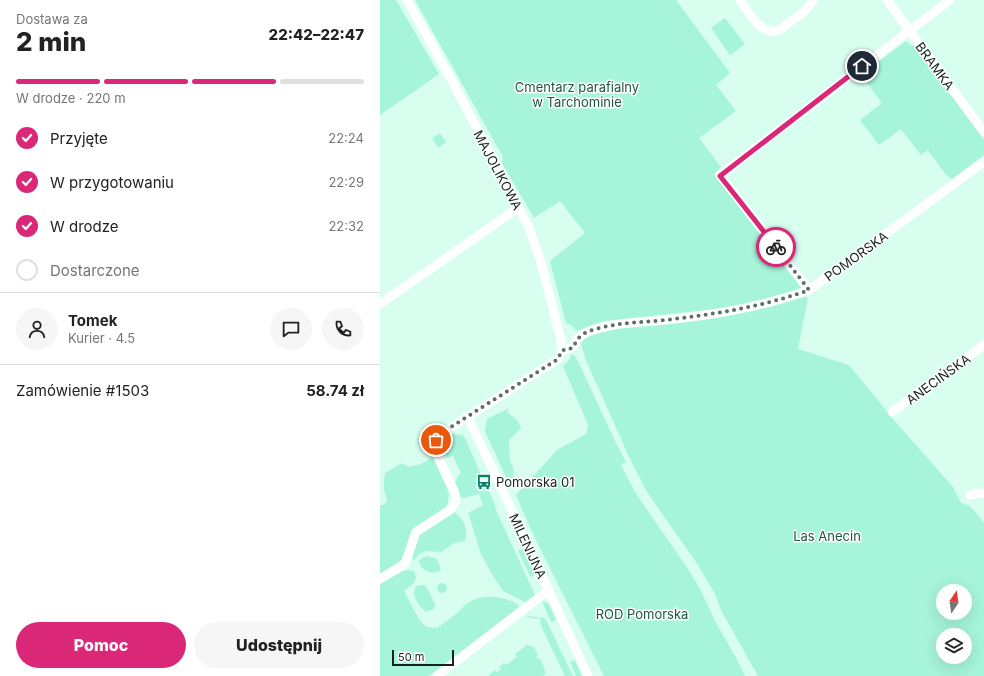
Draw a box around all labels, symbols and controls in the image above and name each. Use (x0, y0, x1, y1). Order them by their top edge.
text: Dostawa za (16, 11, 88, 27)
text: 22:42–22:47 (269, 25, 364, 44)
text: 2 min (16, 26, 86, 57)
street label: BRAMKA (912, 39, 958, 93)
pin (845, 49, 879, 83)
icon: home (851, 55, 873, 77)
park label: Cmentarz parafialny w Tarchominie (515, 79, 639, 110)
text: W drodze · 220 m (16, 90, 126, 106)
icon: check (16, 127, 38, 149)
street label: MAJOLIKOWA (470, 127, 526, 213)
text: Przyjęte (50, 129, 108, 148)
text: 22:24 (328, 130, 364, 146)
icon: check (16, 171, 38, 193)
text: W przygotowaniu (50, 173, 174, 192)
text: 22:29 (328, 174, 364, 190)
icon: check (16, 215, 38, 237)
text: W drodze (50, 217, 119, 236)
text: 22:32 (328, 218, 364, 234)
courier (756, 227, 796, 267)
street label: POMORSKA (821, 228, 891, 284)
icon: bike (765, 236, 787, 258)
text: Dostarczone (50, 261, 140, 280)
button: person (16, 308, 58, 350)
button: chat (270, 308, 312, 350)
button: phone (322, 308, 364, 350)
text: Tomek (68, 311, 117, 330)
text: Kurier · 4.5 (68, 330, 135, 346)
street label: ANECIŃSKA (903, 350, 973, 408)
text: Zamówienie #1503 (16, 381, 149, 400)
text: 58.74 zł (306, 381, 364, 400)
pin (419, 423, 453, 457)
icon: bag (425, 429, 447, 451)
bus stop icon: Pomorska 01 (475, 473, 493, 491)
place label: Pomorska 01 (496, 474, 575, 490)
street label: MILENIJNA (506, 511, 550, 581)
park label: Las Anecin (793, 528, 861, 544)
north arrow (936, 584, 972, 620)
map controls (936, 584, 972, 664)
park label: ROD Pomorska (596, 606, 688, 622)
button: Pomoc (16, 622, 186, 668)
button: Udostępnij (194, 622, 364, 668)
button: layers (936, 628, 972, 664)
scale bar (392, 648, 454, 667)
text: 50 m (398, 650, 424, 664)

